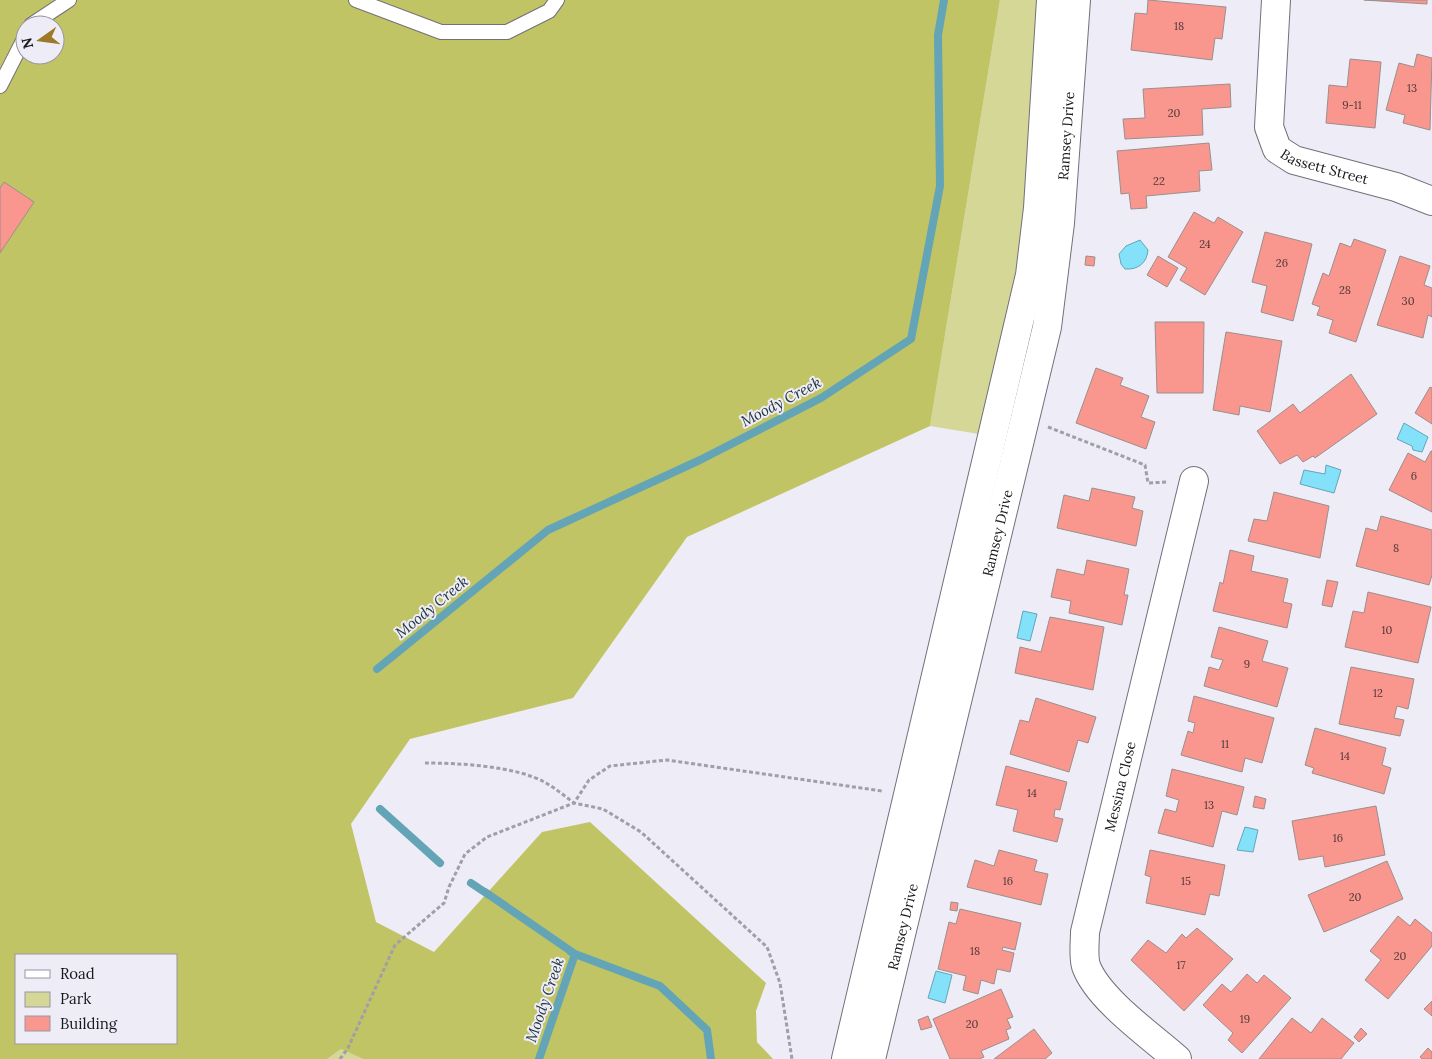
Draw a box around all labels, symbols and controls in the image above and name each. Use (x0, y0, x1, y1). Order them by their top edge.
north arrow (15, 15, 65, 65)
house number: 18 (1174, 19, 1184, 33)
text: N (17, 36, 37, 51)
house number: 13 (1407, 81, 1417, 95)
street label: Ramsey Drive (1054, 91, 1078, 181)
house number: 9-11 (1342, 98, 1362, 112)
house number: 20 (1168, 106, 1181, 120)
street label: Bassett Street (1277, 145, 1371, 188)
house number: 22 (1153, 174, 1165, 188)
house number: 24 (1199, 237, 1211, 251)
house number: 26 (1276, 256, 1288, 270)
house number: 28 (1339, 283, 1351, 297)
house number: 30 (1402, 294, 1415, 308)
water label: Moody Creek (737, 372, 824, 431)
house number: 6 (1411, 469, 1417, 483)
street label: Ramsey Drive (978, 487, 1017, 578)
house number: 8 (1393, 541, 1399, 555)
water label: Moody Creek (391, 571, 472, 642)
house number: 10 (1382, 623, 1393, 637)
house number: 9 (1244, 657, 1250, 671)
house number: 12 (1373, 686, 1383, 700)
house number: 11 (1221, 737, 1229, 751)
street label: Messina Close (1101, 739, 1140, 834)
house number: 14 (1340, 749, 1350, 763)
house number: 14 (1027, 786, 1037, 800)
house number: 13 (1204, 798, 1214, 812)
house number: 16 (1333, 831, 1343, 845)
house number: 16 (1003, 874, 1013, 888)
house number: 15 (1181, 874, 1191, 888)
street label: Ramsey Drive (884, 881, 922, 972)
house number: 20 (1349, 890, 1362, 904)
house number: 18 (970, 944, 980, 958)
house number: 20 (1394, 949, 1407, 963)
legend (15, 954, 178, 1044)
water label: Moody Creek (521, 955, 568, 1045)
house number: 17 (1176, 958, 1186, 972)
text: Road (60, 964, 95, 983)
text: Park (60, 989, 91, 1008)
house number: 19 (1240, 1012, 1250, 1026)
text: Building (60, 1014, 118, 1033)
house number: 20 (966, 1017, 979, 1031)

